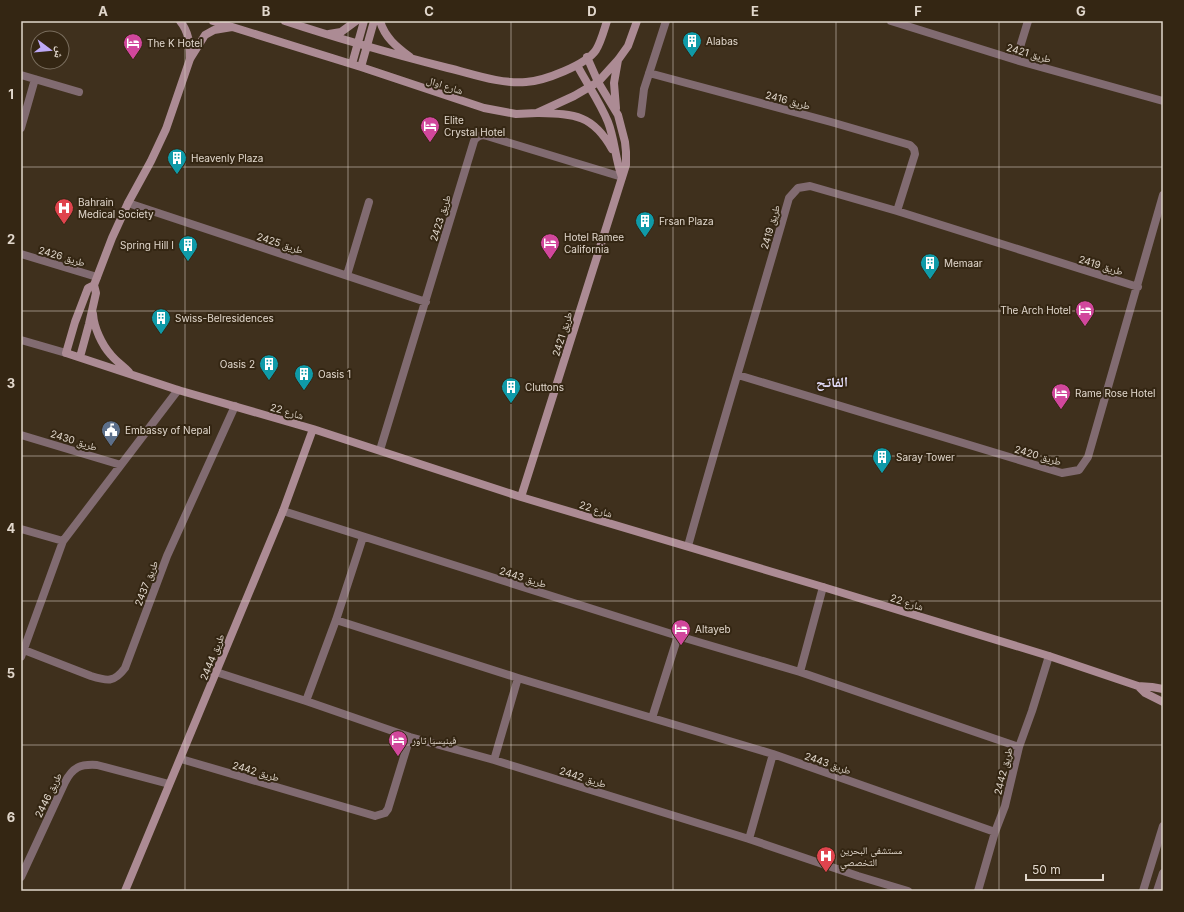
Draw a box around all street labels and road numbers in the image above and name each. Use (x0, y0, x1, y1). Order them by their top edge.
street label: طريق 2421 (1005, 41, 1053, 66)
street label: شارع اوال (425, 74, 465, 98)
street label: طريق 2416 (764, 88, 812, 113)
street label: طريق 2423 (427, 193, 454, 243)
street label: طريق 2419 (758, 203, 783, 251)
street label: طريق 2425 (255, 230, 305, 257)
street label: طريق 2426 (37, 244, 87, 269)
street label: طريق 2419 (1077, 253, 1125, 279)
street label: طريق 2421 (550, 310, 576, 358)
street label: شارع 22 (269, 401, 305, 423)
street label: طريق 2430 (49, 427, 99, 454)
street label: طريق 2420 (1013, 443, 1063, 468)
street label: شارع 22 (578, 498, 614, 521)
street label: طريق 2437 (132, 558, 161, 608)
street label: طريق 2443 (498, 564, 548, 591)
street label: شارع 22 (889, 591, 925, 614)
street label: طريق 2444 (197, 632, 228, 682)
street label: طريق 2442 (991, 746, 1016, 796)
street label: طريق 2443 (803, 749, 853, 778)
street label: طريق 2442 (231, 759, 281, 784)
street label: طريق 2442 (558, 764, 608, 791)
street label: طريق 2446 (32, 770, 65, 820)

